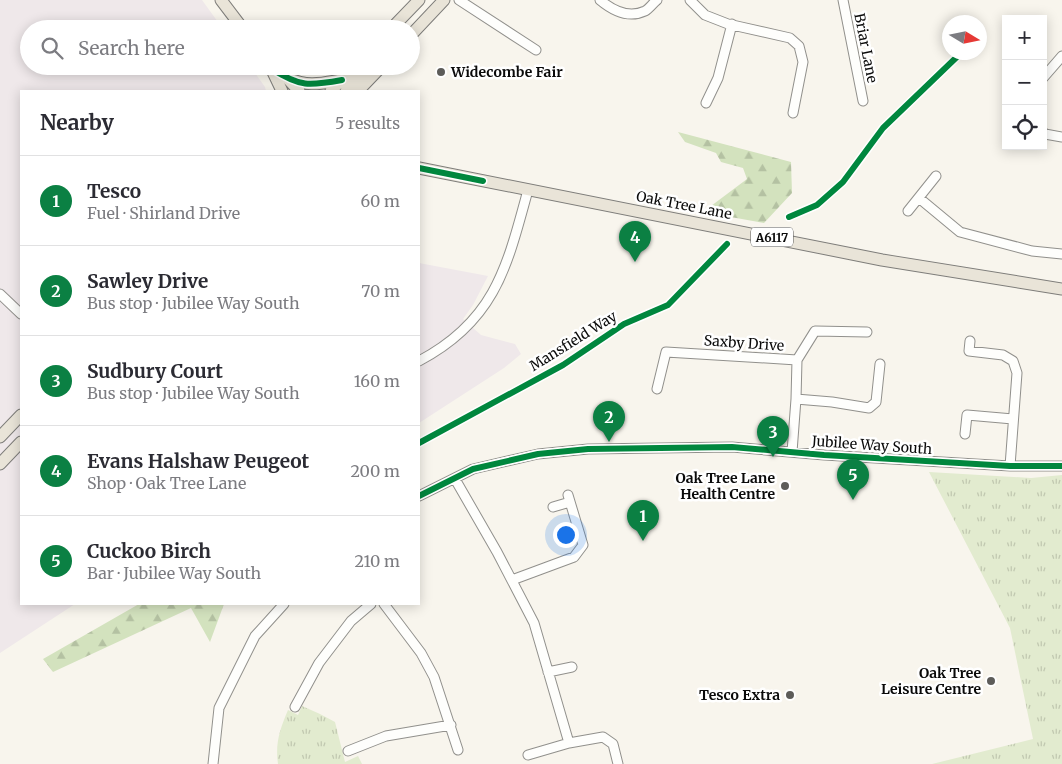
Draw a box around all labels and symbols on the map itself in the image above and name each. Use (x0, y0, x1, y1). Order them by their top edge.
street label: Briar Lane (850, 12, 882, 84)
north arrow (942, 15, 987, 60)
place label: Widecombe Fair (450, 63, 563, 81)
marker: Widecombe Fair (435, 66, 447, 78)
street label: Oak Tree Lane (635, 187, 733, 223)
pin: 4 (619, 221, 651, 262)
road number: A6117 (751, 228, 793, 246)
street label: Mansfield Way (526, 307, 621, 375)
street label: Saxby Drive (703, 331, 785, 355)
pin: 2 (593, 401, 625, 442)
pin: 3 (757, 416, 789, 457)
street label: Jubilee Way South (810, 432, 933, 458)
pin: 5 (837, 459, 869, 500)
place label: Oak Tree Lane Health Centre (676, 469, 775, 503)
marker: Oak Tree Lane Health Centre (779, 480, 791, 492)
pin: 1 (627, 500, 659, 541)
your location (553, 522, 579, 548)
place label: Oak Tree Leisure Centre (881, 664, 981, 698)
marker: Oak Tree Leisure Centre (985, 675, 997, 687)
place label: Tesco Extra (699, 686, 780, 704)
marker: Tesco Extra (784, 689, 796, 701)

